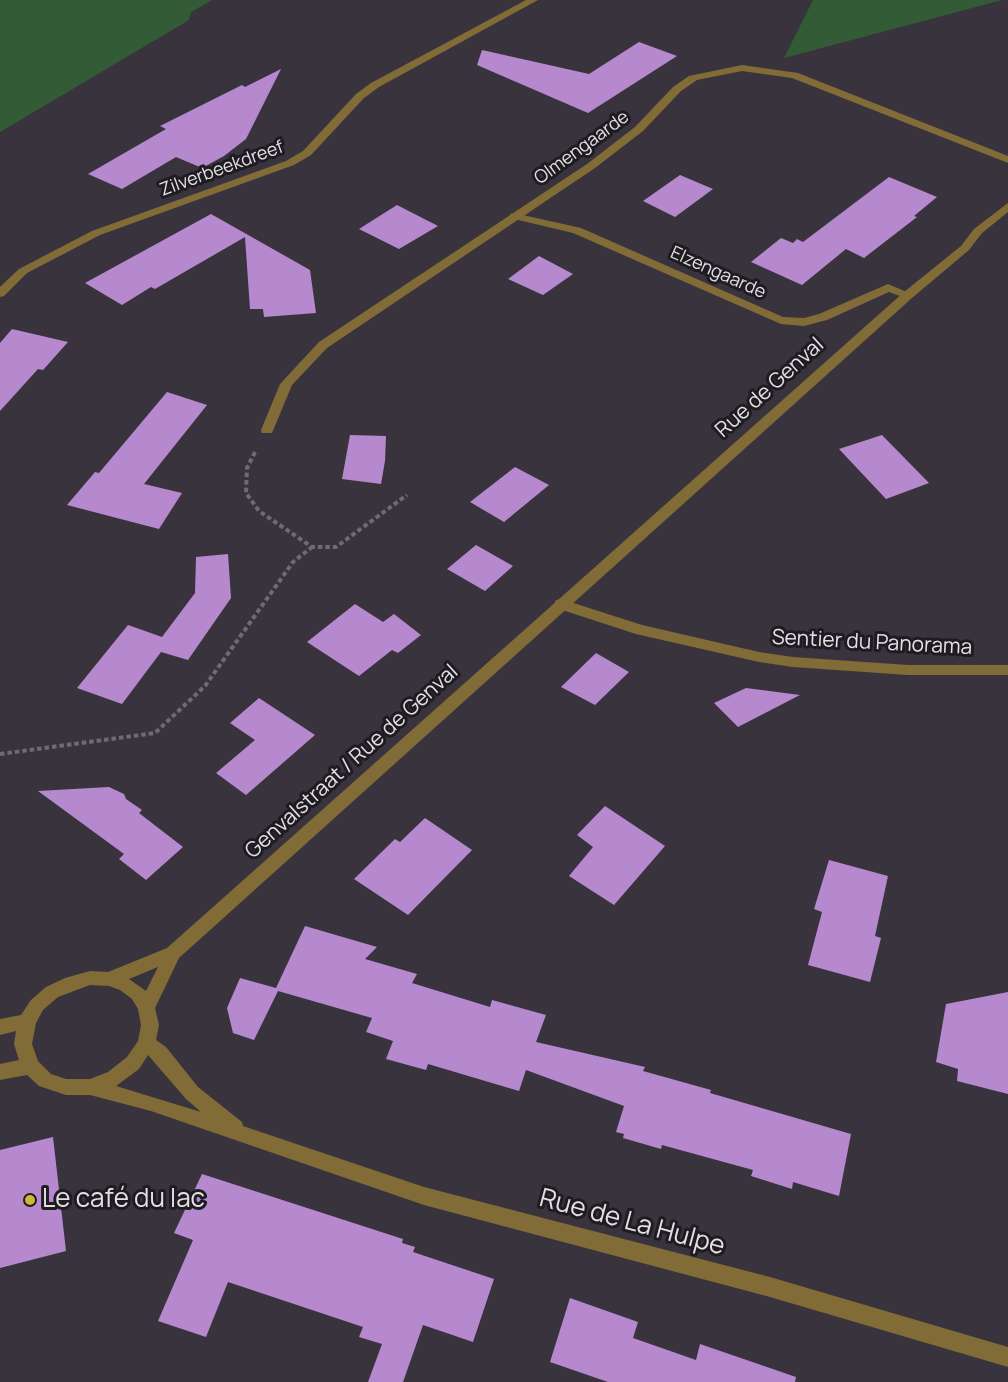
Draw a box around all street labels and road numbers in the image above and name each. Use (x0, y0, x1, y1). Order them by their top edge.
street label: Olmengaarde (531, 106, 633, 190)
street label: Zilverbeekdreef (157, 137, 287, 201)
street label: Elzengaarde (667, 242, 769, 304)
street label: Rue de Genval (711, 333, 829, 443)
street label: Sentier du Panorama (771, 625, 973, 661)
street label: Genvalstraat / Rue de Genval (240, 660, 464, 864)
street label: Rue de La Hulpe (536, 1183, 728, 1263)

